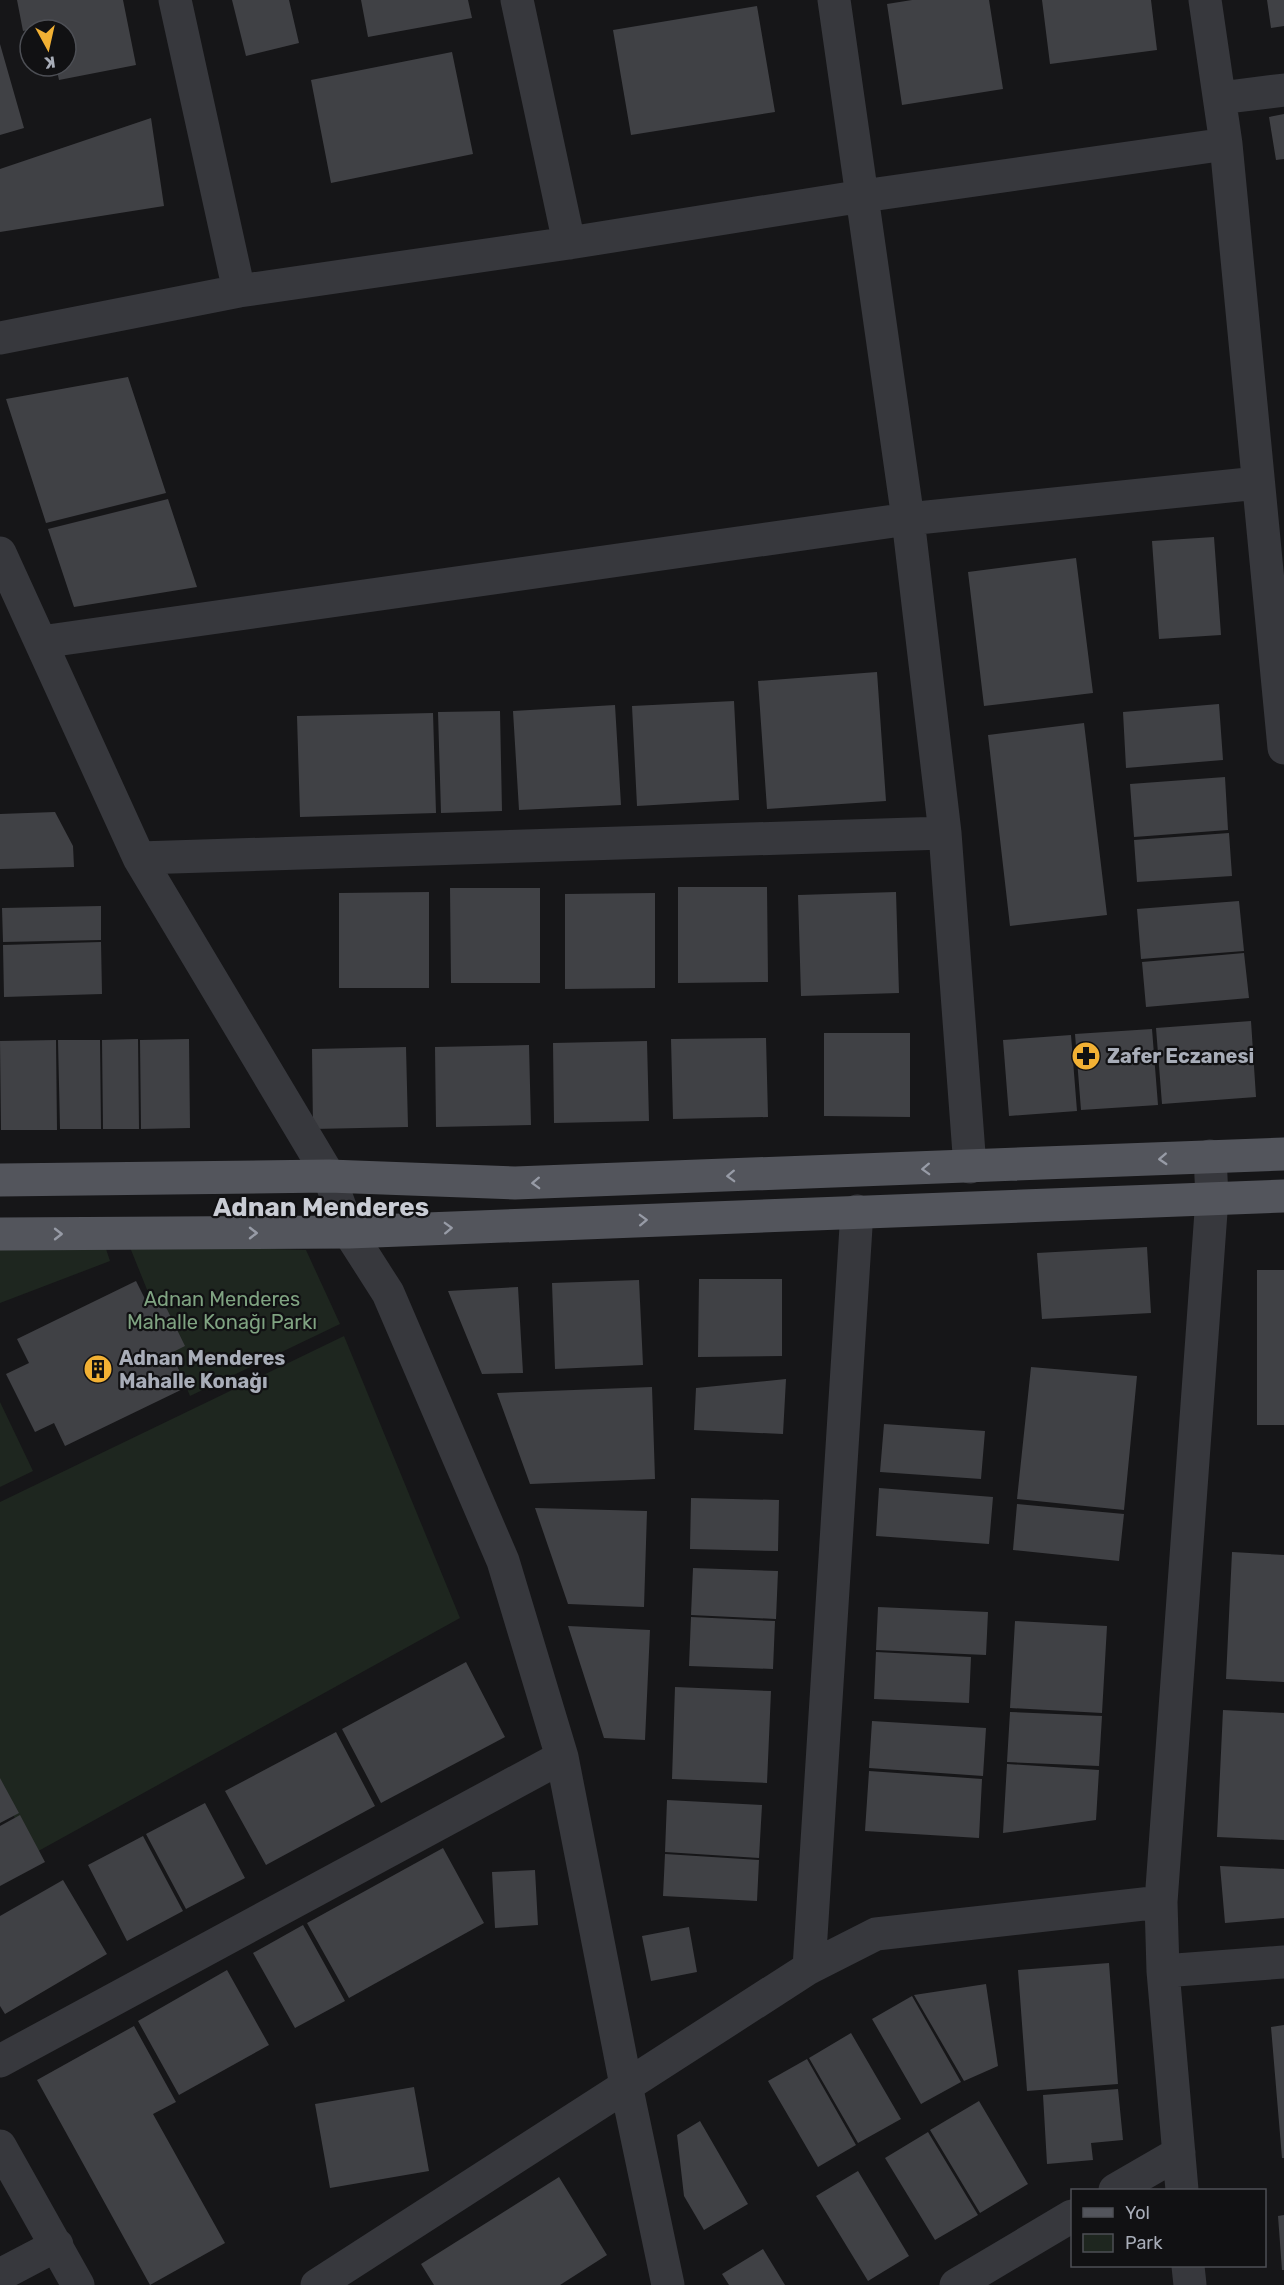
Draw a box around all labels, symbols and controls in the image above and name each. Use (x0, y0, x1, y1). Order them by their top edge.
north arrow (18, 18, 78, 78)
text: K (43, 52, 57, 73)
pharmacy icon: Zafer Eczanesi (1070, 1040, 1102, 1072)
place label: Zafer Eczanesi (1107, 1044, 1254, 1068)
one-way arrow (1158, 1152, 1167, 1165)
one-way arrow (921, 1162, 930, 1175)
one-way arrow (726, 1169, 735, 1182)
one-way arrow (532, 1176, 541, 1189)
district label: Adnan Menderes (213, 1192, 429, 1223)
one-way arrow (639, 1214, 648, 1226)
one-way arrow (444, 1222, 453, 1235)
one-way arrow (249, 1227, 258, 1239)
one-way arrow (54, 1228, 63, 1240)
park label: Adnan Menderes Mahalle Konağı Parkı (127, 1287, 317, 1334)
place label: Adnan Menderes Mahalle Konağı (119, 1346, 285, 1393)
building icon: Adnan Menderes Mahalle Konağı (82, 1353, 114, 1385)
legend (1071, 2189, 1266, 2267)
text: Yol (1125, 2202, 1150, 2224)
text: Park (1125, 2232, 1163, 2254)

